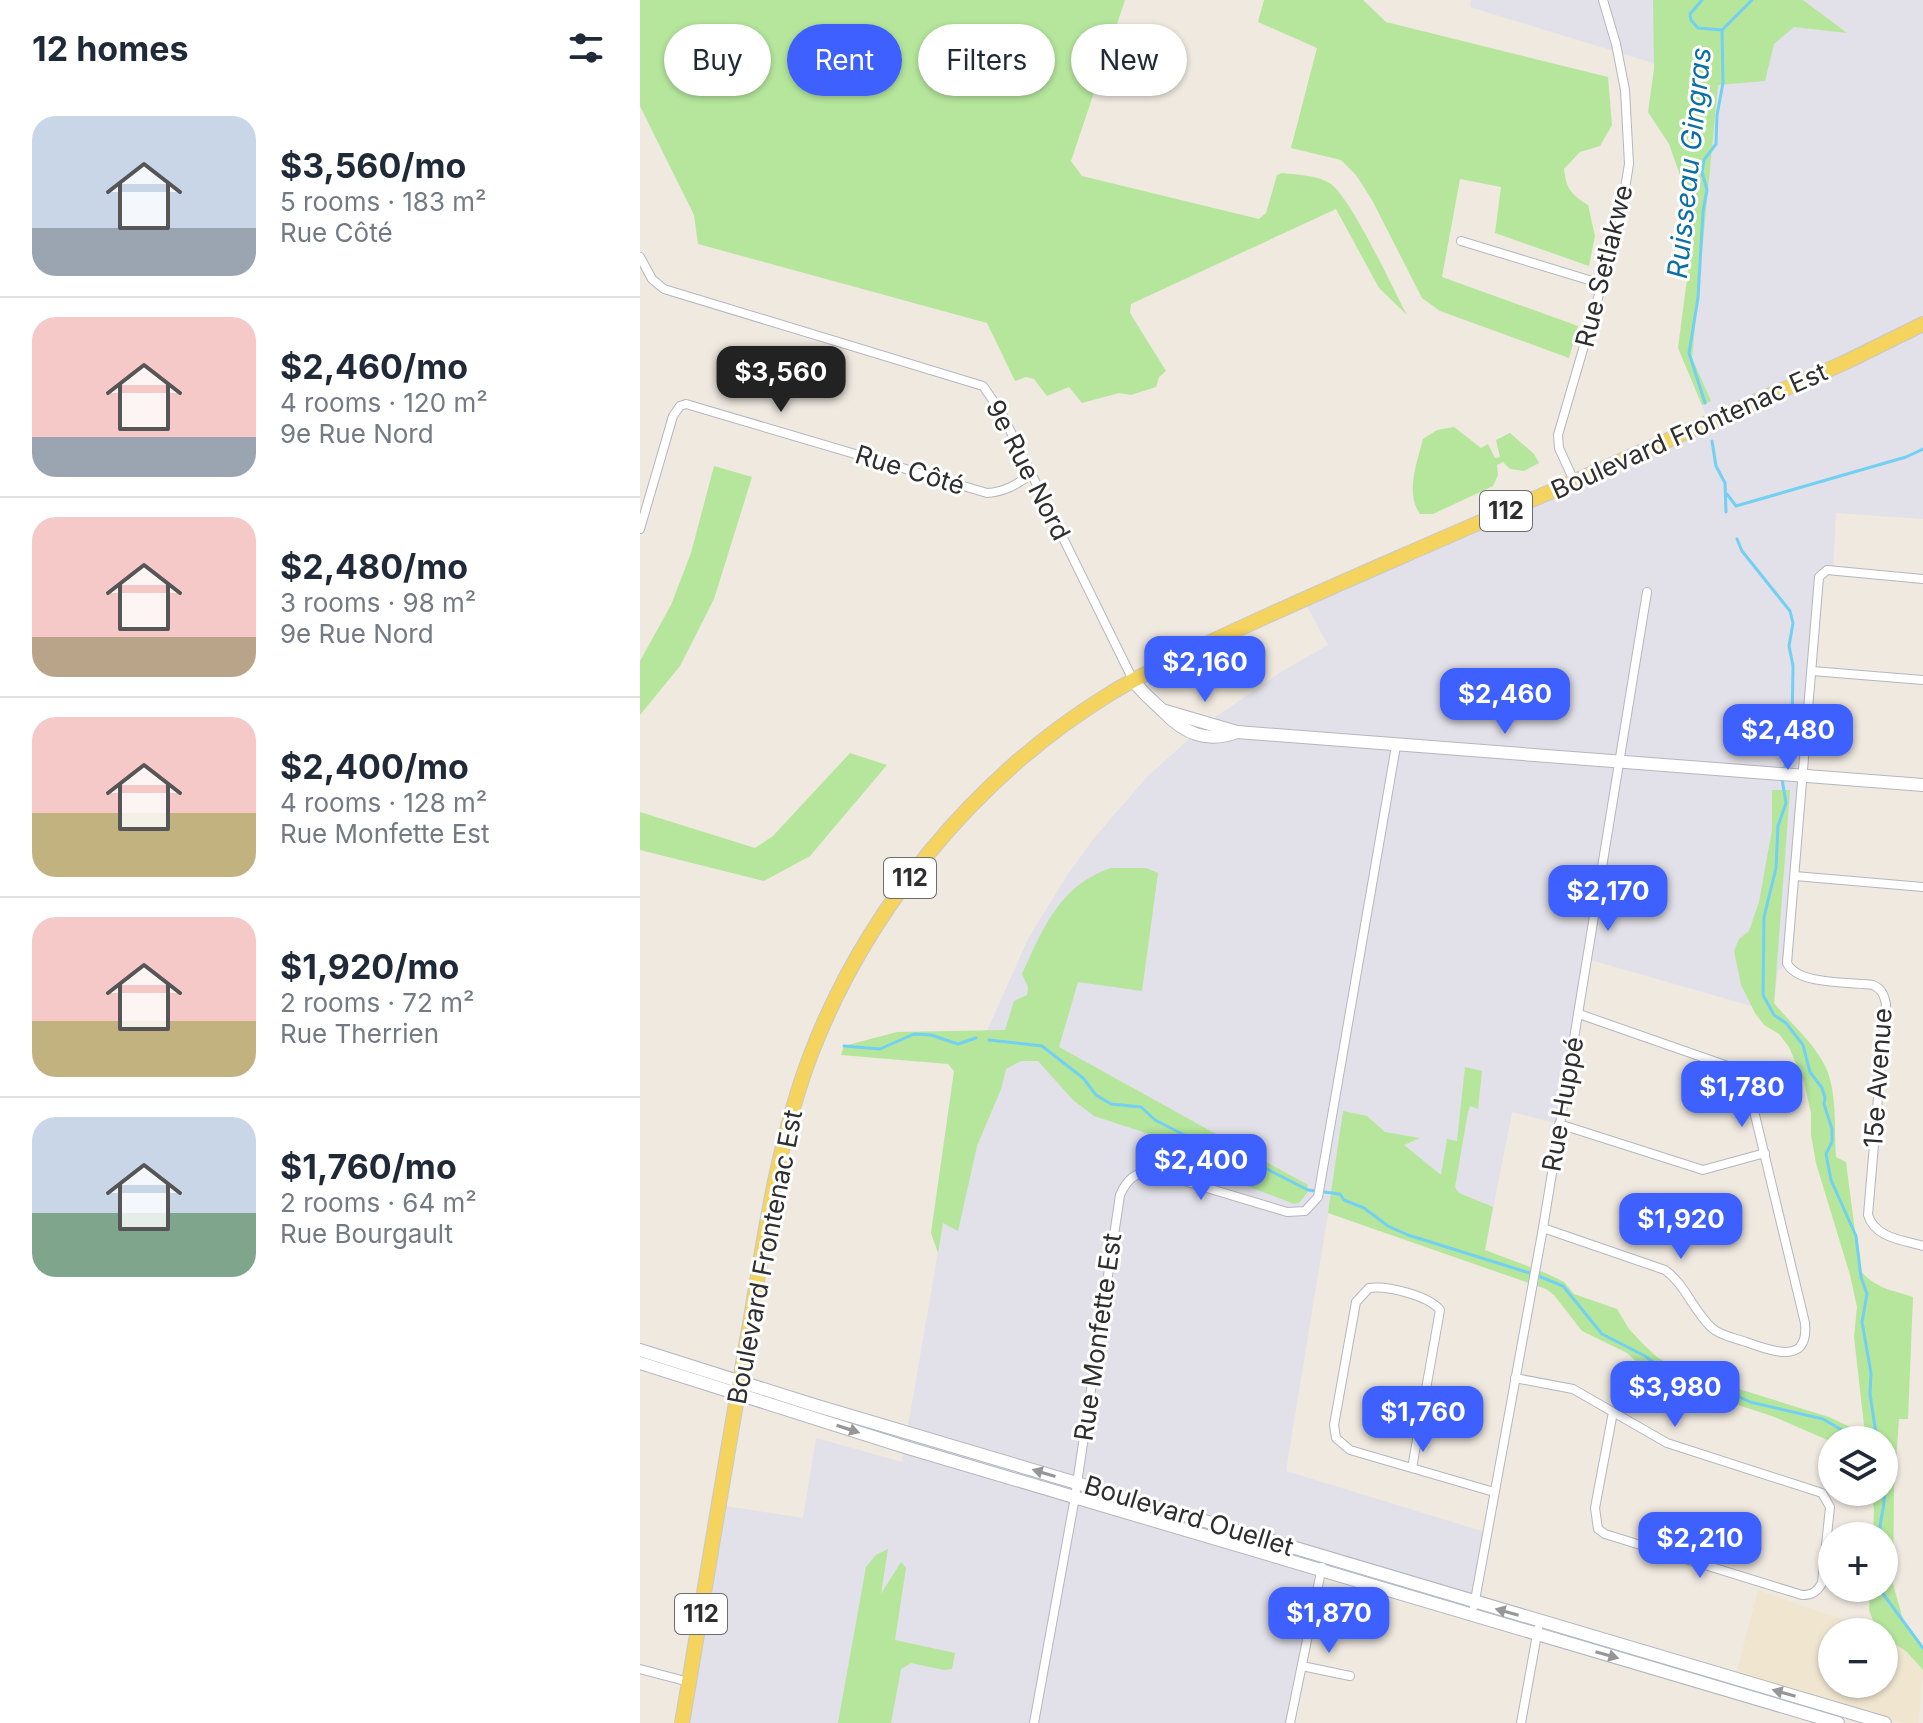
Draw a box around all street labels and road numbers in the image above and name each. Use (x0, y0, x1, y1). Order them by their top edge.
street label: Rue Setlakwe (1568, 182, 1639, 350)
street label: Boulevard Frontenac Est (1546, 356, 1832, 505)
street label: 9e Rue Nord (980, 394, 1077, 545)
street label: Rue Côté (852, 438, 969, 501)
road number: 112 (1480, 491, 1532, 531)
road number: 112 (884, 858, 936, 898)
street label: 15e Avenue (1857, 1007, 1898, 1149)
street label: Rue Huppé (1535, 1034, 1590, 1174)
street label: Boulevard Frontenac Est (721, 1107, 808, 1407)
street label: Rue Monfette Est (1068, 1231, 1127, 1443)
street label: Boulevard Ouellet (1081, 1469, 1298, 1562)
road number: 112 (675, 1594, 727, 1634)

